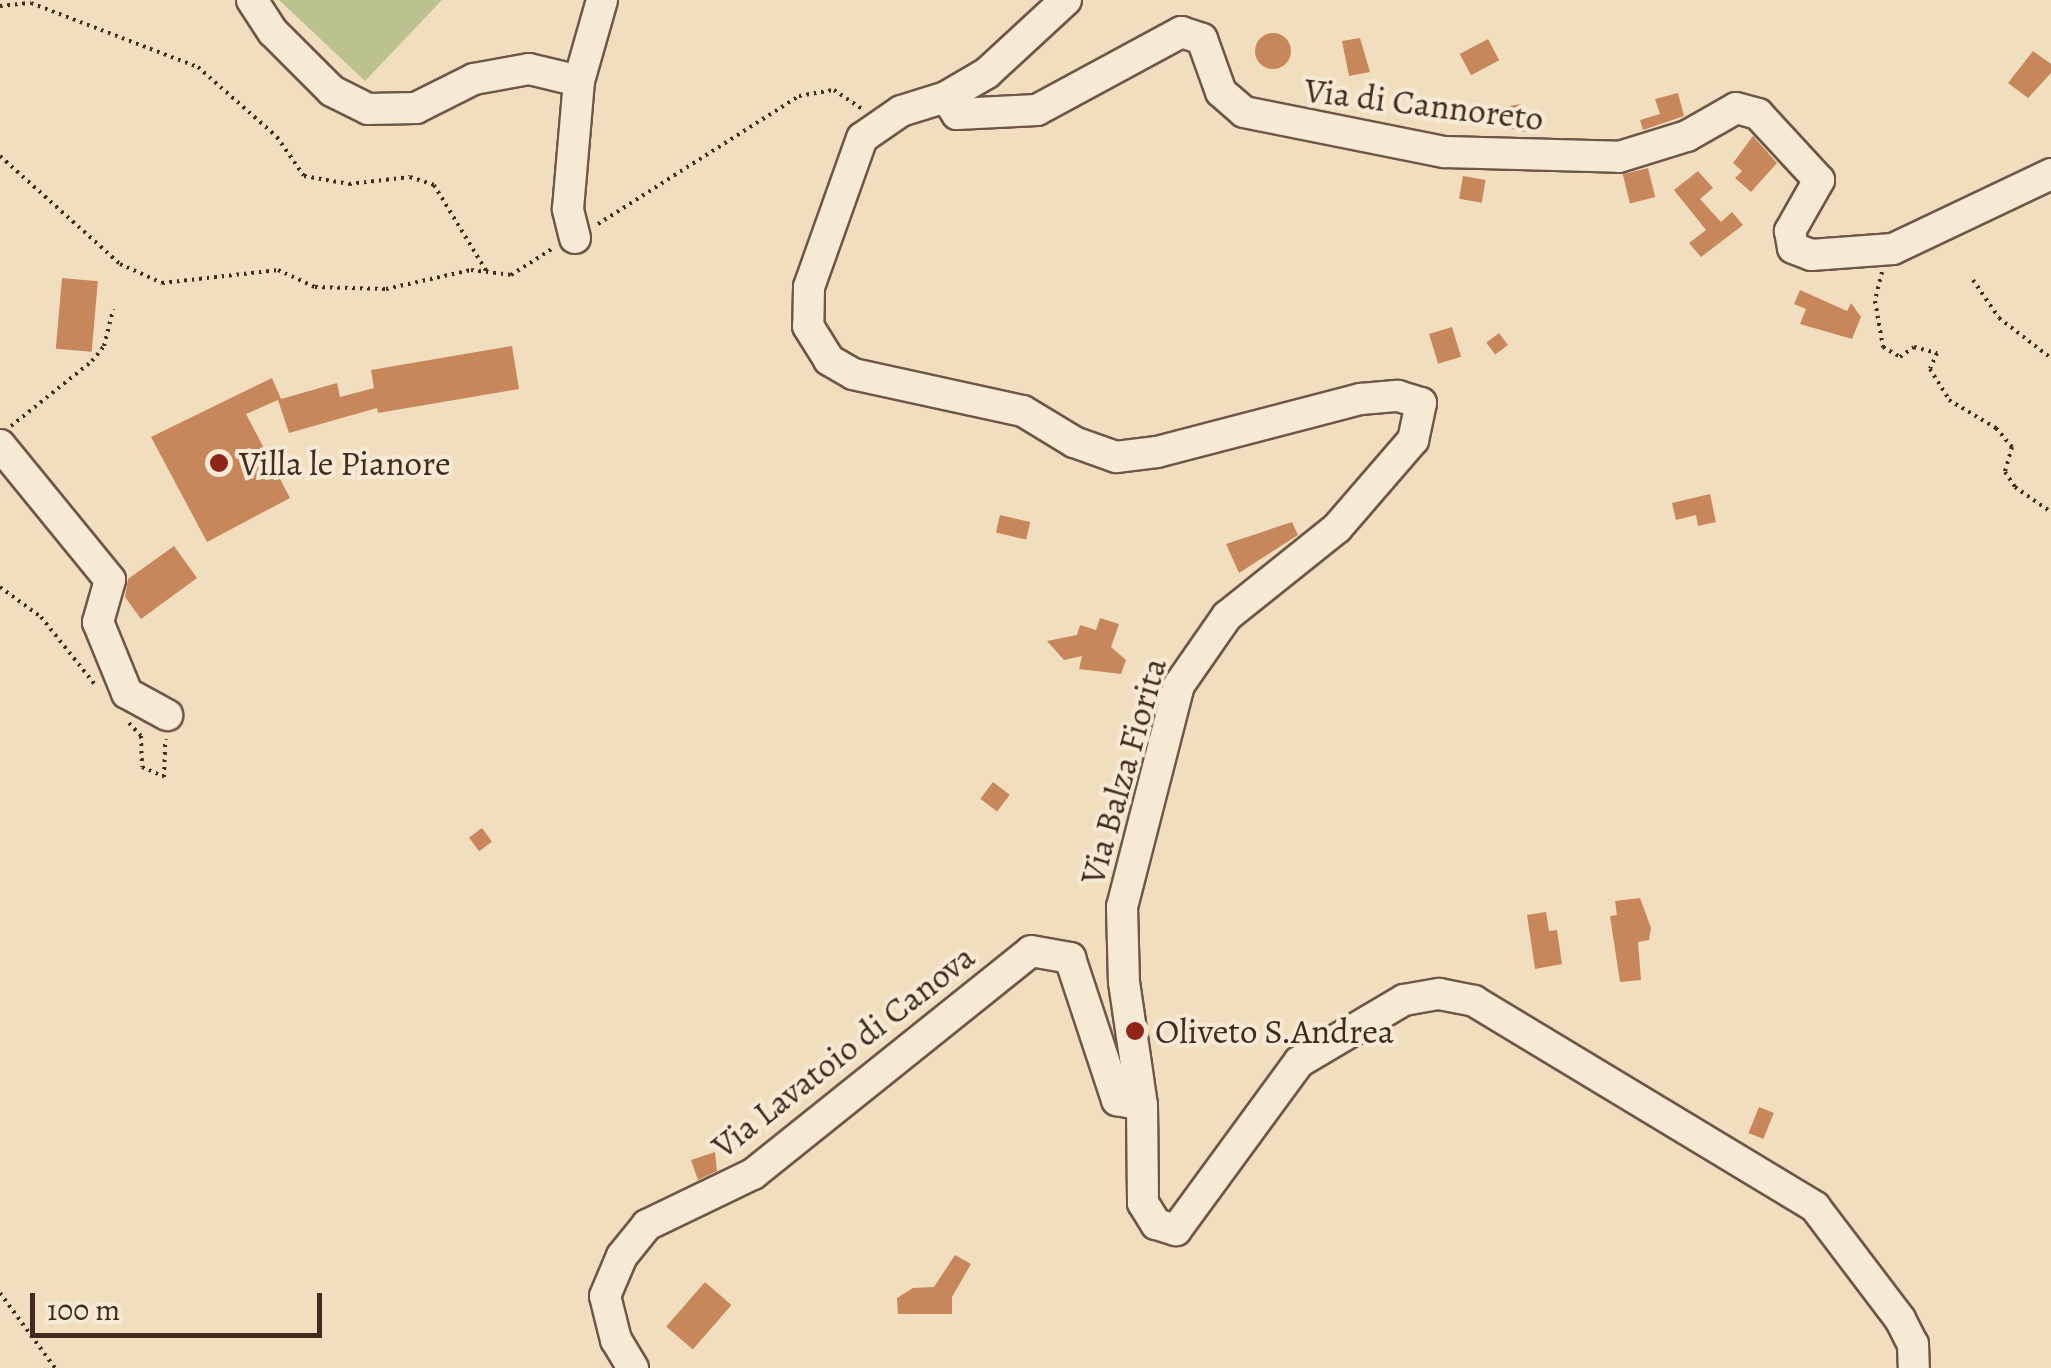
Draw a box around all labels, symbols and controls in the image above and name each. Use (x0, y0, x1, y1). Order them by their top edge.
street label: Via di Cannoreto (1302, 69, 1546, 139)
place label: Villa le Pianore (239, 442, 451, 484)
marker: Villa le Pianore (208, 452, 230, 474)
street label: Via Balza Fiorita (1071, 653, 1175, 889)
street label: Via Lavatoio di Canova (703, 935, 983, 1167)
place label: Oliveto S.Andrea (1155, 1010, 1394, 1052)
marker: Oliveto S.Andrea (1124, 1020, 1146, 1042)
scale bar (35, 1273, 328, 1335)
text: 100 m (47, 1290, 120, 1330)

